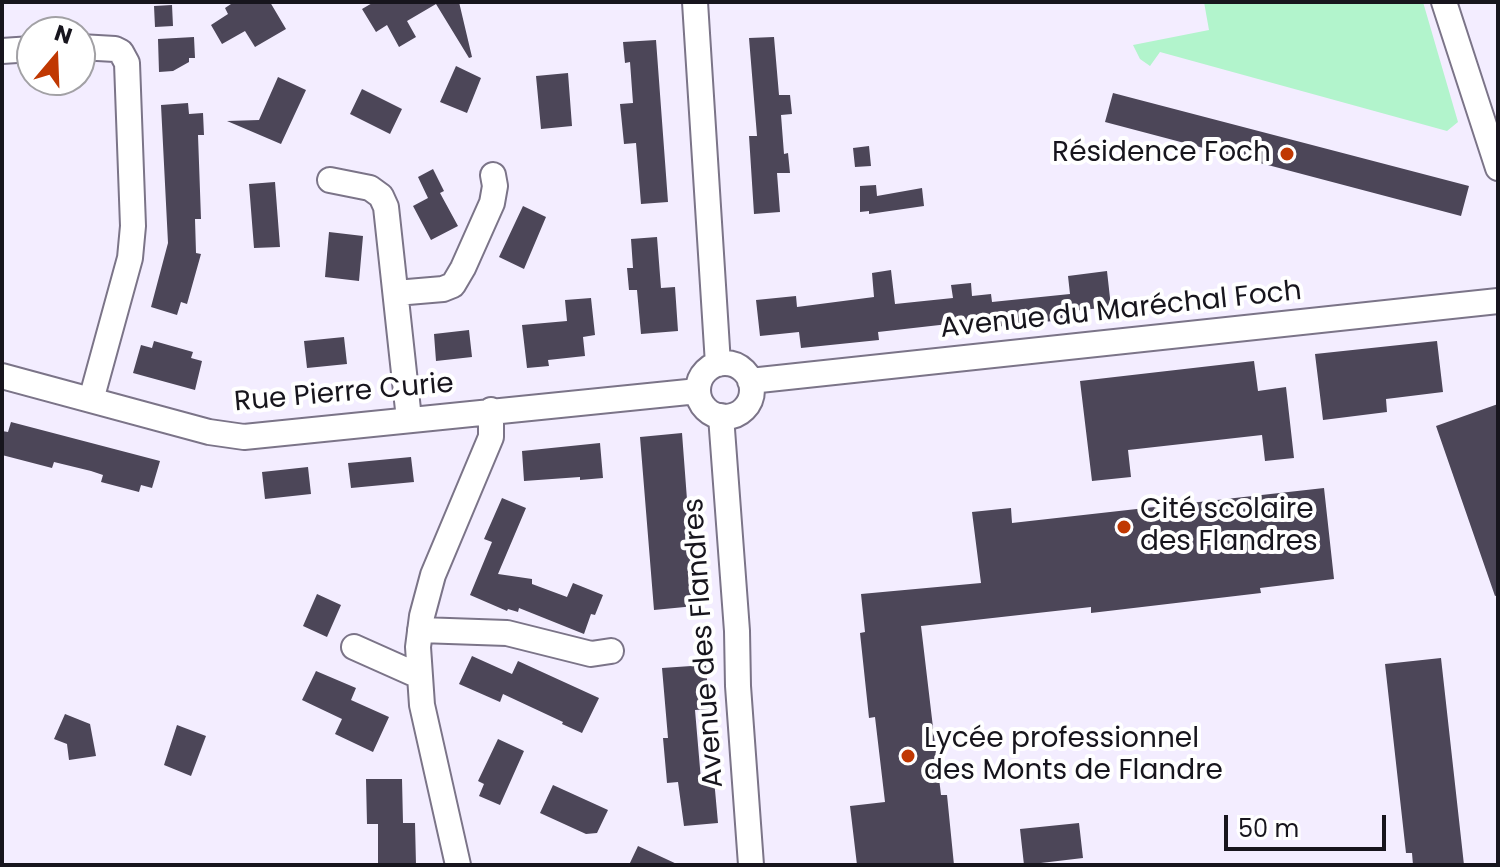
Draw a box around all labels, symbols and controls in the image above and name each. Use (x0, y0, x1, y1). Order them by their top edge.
north arrow (16, 16, 96, 96)
text: N (50, 17, 76, 52)
place label: Résidence Foch (1052, 137, 1271, 171)
marker: Résidence Foch (1278, 145, 1296, 163)
street label: Avenue du Maréchal Foch (939, 275, 1303, 347)
street label: Rue Pierre Curie (233, 368, 455, 420)
place label: Cité scolaire des Flandres (1140, 494, 1318, 560)
street label: Avenue des Flandres (678, 497, 732, 789)
marker: Cité scolaire des Flandres (1115, 518, 1133, 536)
place label: Lycée professionnel des Monts de Flandre (924, 723, 1223, 789)
marker: Lycée professionnel des Monts de Flandre (899, 747, 917, 765)
scale bar (1228, 799, 1390, 849)
text: 50 m (1238, 812, 1299, 845)

